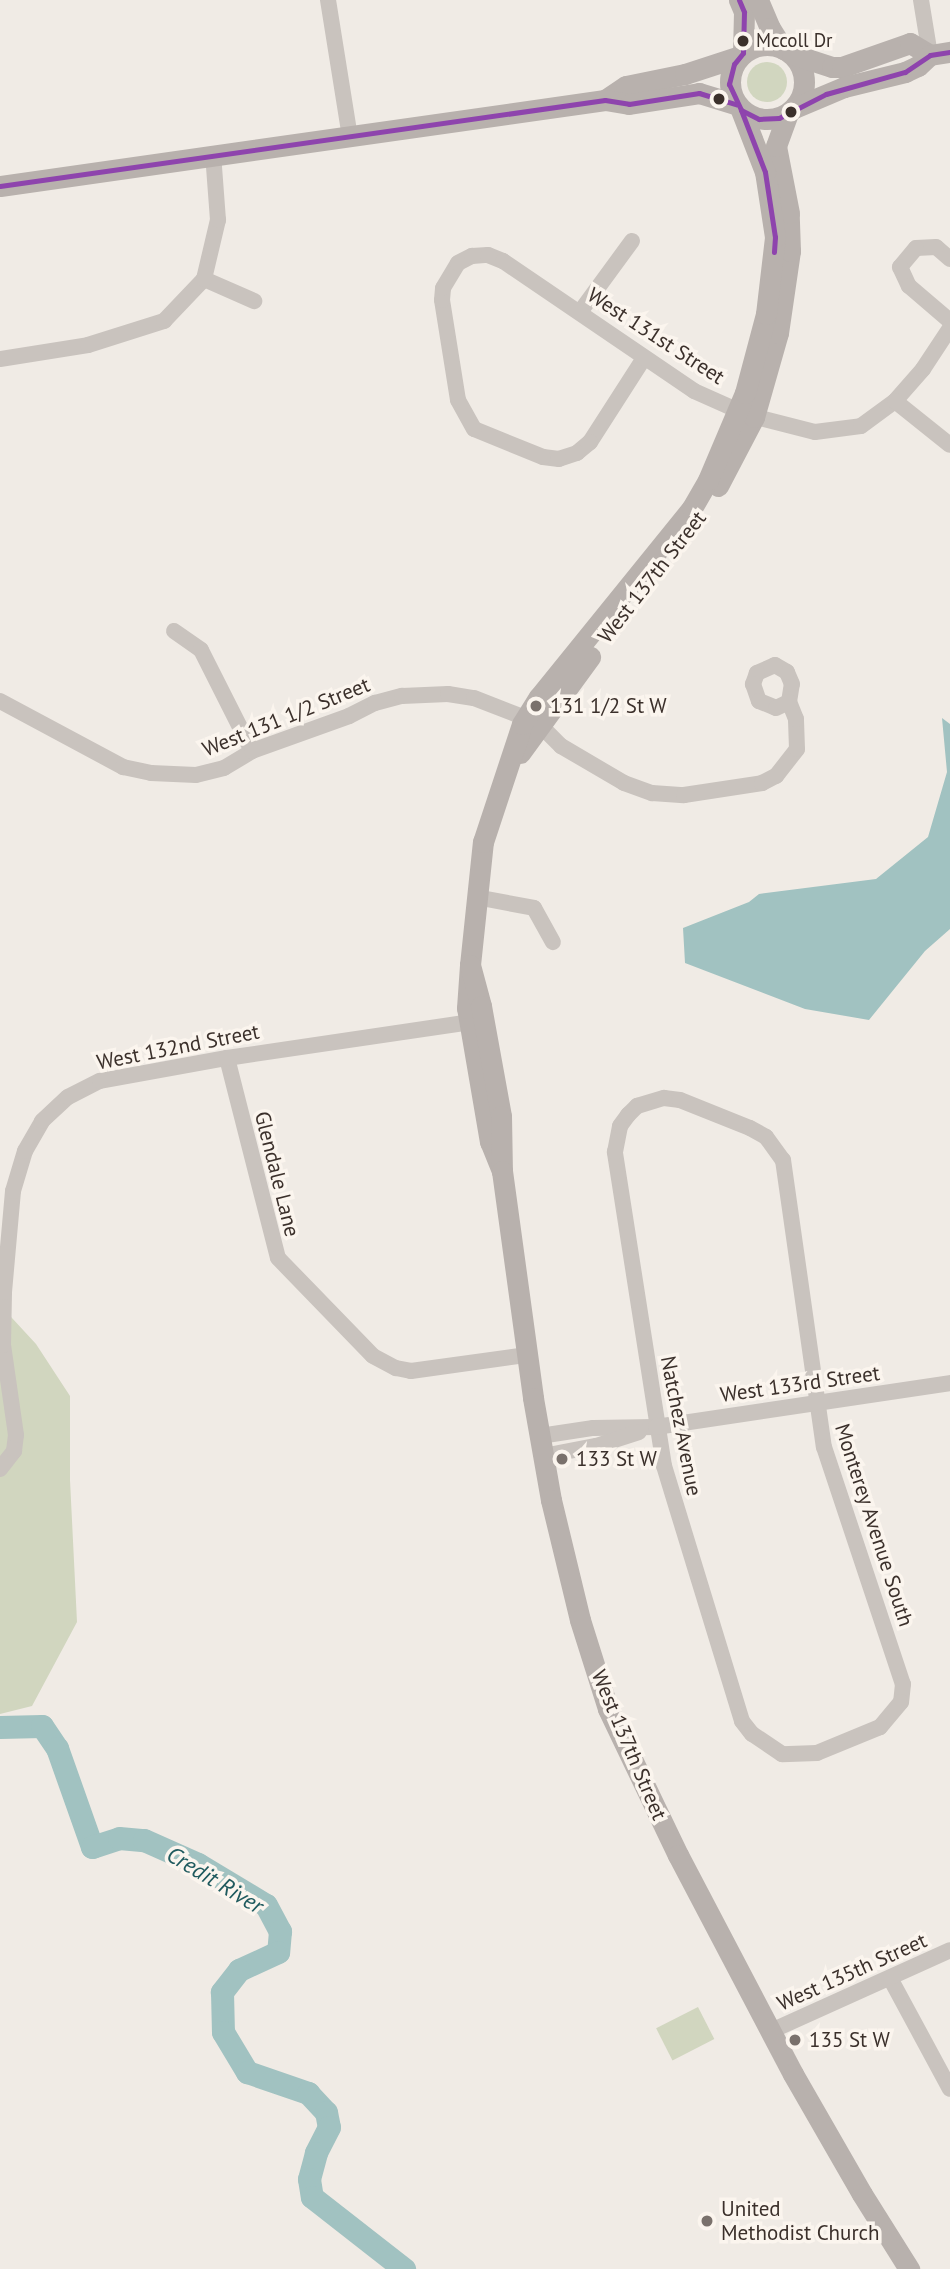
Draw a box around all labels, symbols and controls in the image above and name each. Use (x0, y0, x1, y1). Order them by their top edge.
place label: Mccoll Dr (756, 30, 833, 52)
marker: Mccoll Dr (736, 34, 750, 48)
unlabelled marker (712, 92, 726, 106)
unlabelled marker (784, 105, 798, 119)
street label: West 131st Street (583, 282, 729, 390)
street label: West 137th Street (593, 506, 711, 648)
street label: West 131 1/2 Street (199, 672, 373, 762)
place label: 131 1/2 St W (550, 693, 667, 719)
marker: 131 1/2 St W (528, 698, 544, 714)
street label: West 132nd Street (95, 1019, 261, 1075)
street label: Glendale Lane (249, 1109, 305, 1239)
street label: Natchez Avenue (655, 1353, 707, 1499)
street label: West 133rd Street (719, 1360, 881, 1408)
street label: Monterey Avenue South (829, 1420, 919, 1630)
place label: 133 St W (576, 1446, 657, 1472)
marker: 133 St W (554, 1451, 570, 1467)
street label: West 137th Street (586, 1666, 672, 1824)
water label: Credit River (162, 1840, 268, 1920)
street label: West 135th Street (773, 1928, 931, 2016)
place label: 135 St W (809, 2027, 890, 2053)
marker: 135 St W (787, 2032, 803, 2048)
place label: United Methodist Church (721, 2196, 880, 2246)
marker: United Methodist Church (699, 2213, 715, 2229)

